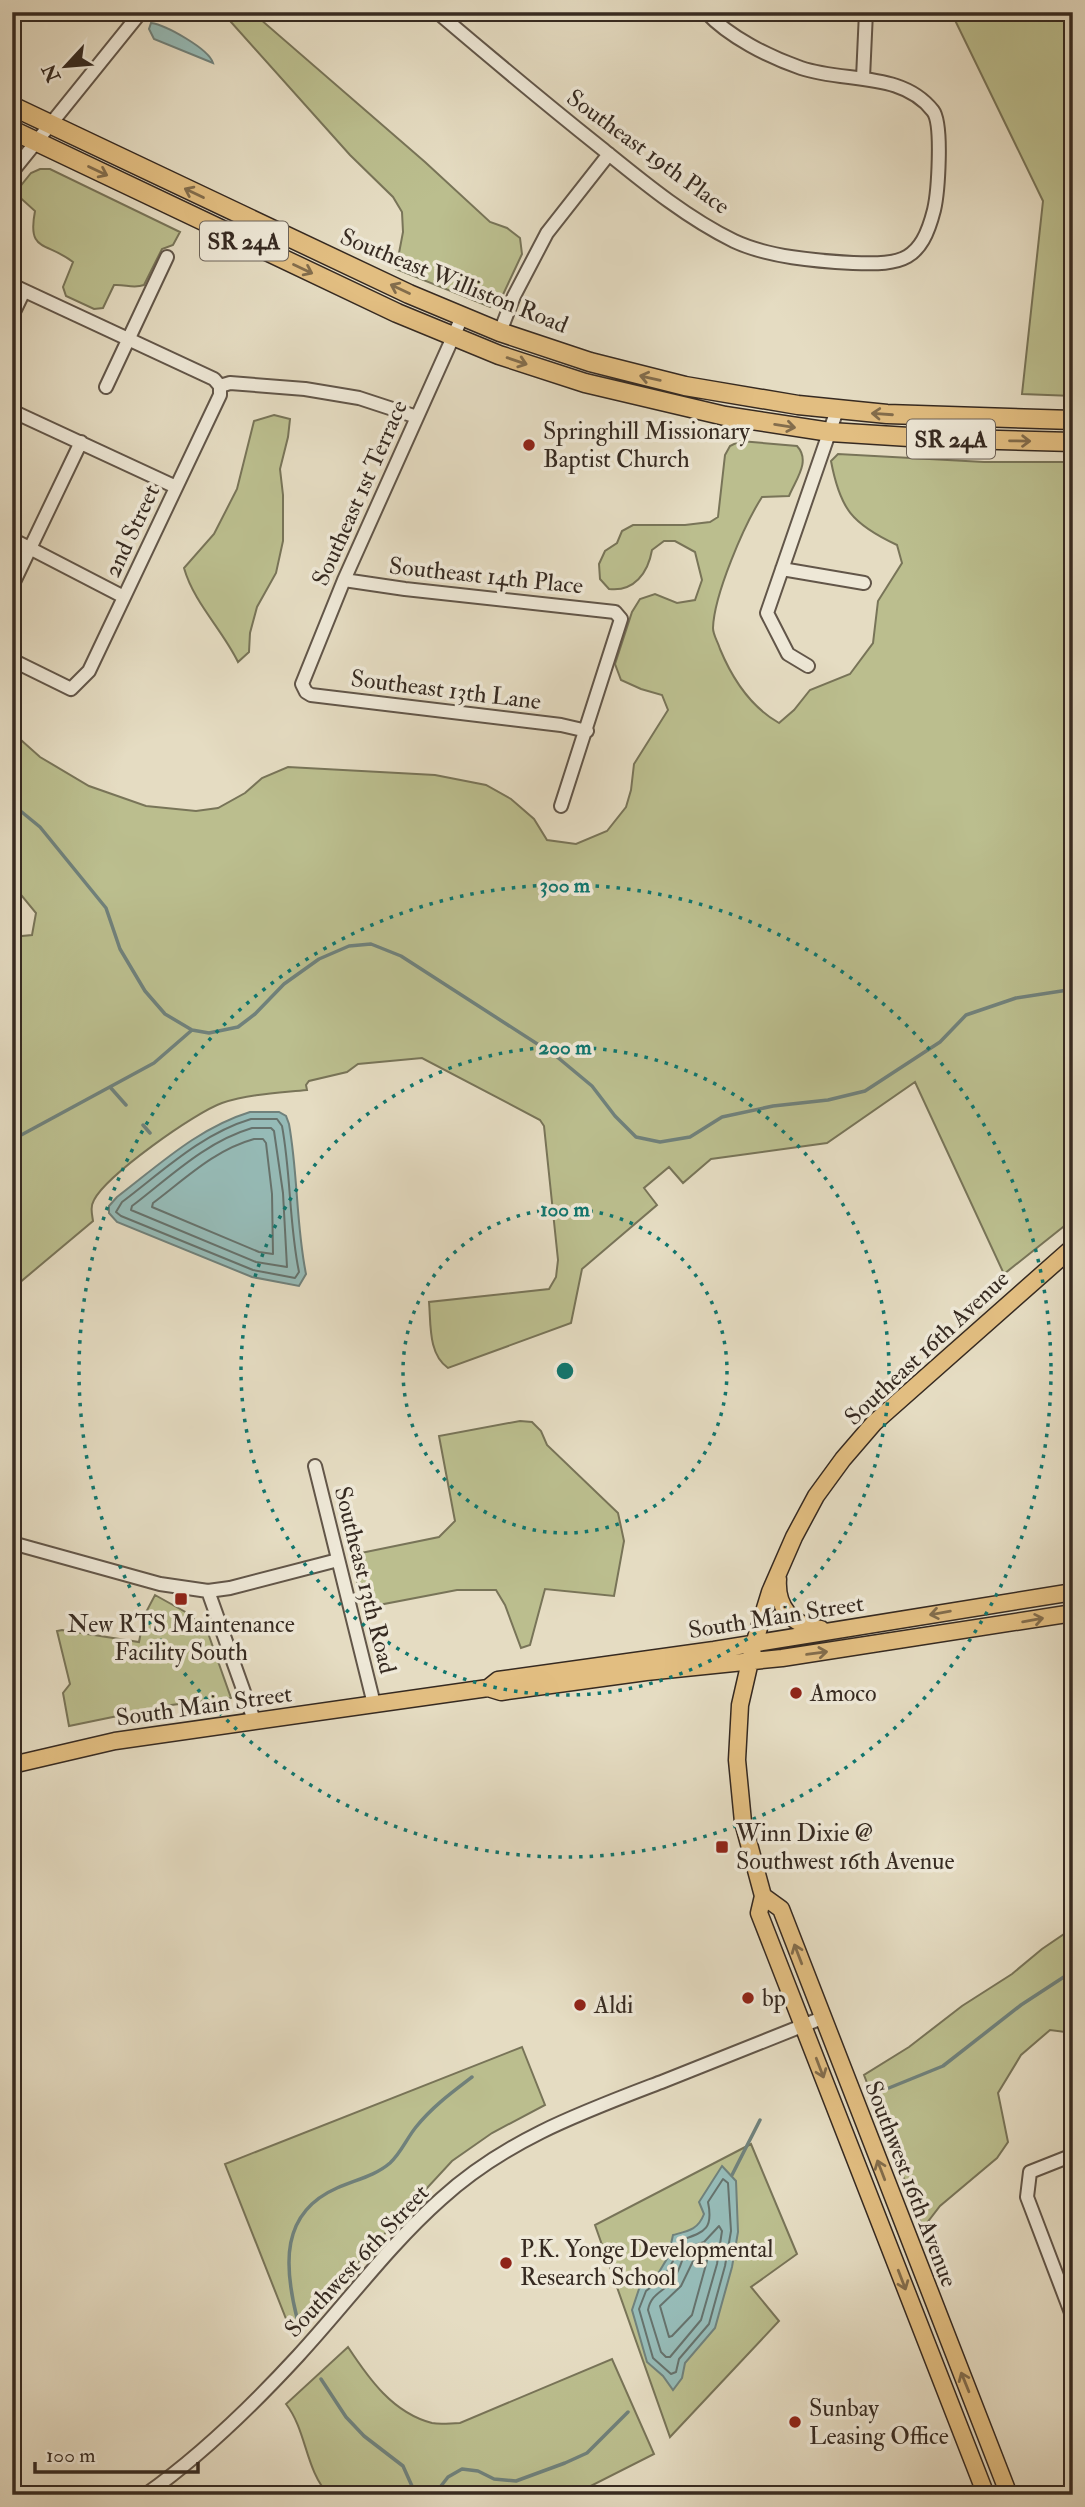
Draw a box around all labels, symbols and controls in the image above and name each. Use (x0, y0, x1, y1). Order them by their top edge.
north arrow (32, 32, 102, 102)
text: N (37, 59, 67, 87)
street label: Southeast 19th Place (560, 82, 736, 222)
one-way arrow (87, 165, 108, 178)
one-way arrow (184, 185, 205, 199)
street label: Southeast Williston Road (335, 221, 573, 341)
road number: SR 24A (200, 222, 288, 260)
one-way arrow (292, 262, 313, 276)
one-way arrow (390, 282, 411, 296)
one-way arrow (506, 355, 528, 368)
one-way arrow (639, 370, 662, 384)
street label: Southeast 1st Terrace (305, 395, 415, 591)
one-way arrow (871, 407, 894, 420)
place label: Springhill Missionary Baptist Church (543, 416, 750, 475)
one-way arrow (773, 419, 796, 432)
road number: SR 24A (907, 420, 995, 458)
one-way arrow (1008, 434, 1031, 447)
marker: Springhill Missionary Baptist Church (521, 437, 537, 453)
street label: 2nd Street (97, 479, 167, 582)
street label: Southeast 14th Place (387, 550, 585, 602)
street label: Southeast 13th Lane (349, 663, 543, 717)
text: 300 m (540, 872, 591, 899)
text: 200 m (539, 1034, 592, 1061)
text: 100 m (540, 1196, 591, 1223)
street label: Southeast 16th Avenue (838, 1264, 1016, 1432)
centre of rings (553, 1359, 577, 1383)
street label: Southeast 13th Road (327, 1483, 403, 1677)
street label: South Main Street (686, 1588, 866, 1646)
marker: New RTS Maintenance Facility South (173, 1591, 189, 1607)
one-way arrow (929, 1606, 952, 1620)
place label: New RTS Maintenance Facility South (67, 1609, 295, 1668)
one-way arrow (1021, 1613, 1044, 1626)
one-way arrow (805, 1646, 828, 1659)
street label: South Main Street (114, 1678, 294, 1734)
place label: Amoco (809, 1678, 876, 1709)
marker: Amoco (788, 1685, 804, 1701)
place label: Winn Dixie @ Southwest 16th Avenue (735, 1818, 955, 1877)
marker: Winn Dixie @ Southwest 16th Avenue (714, 1839, 730, 1855)
one-way arrow (791, 1944, 803, 1965)
place label: bp (762, 1983, 786, 2014)
place label: Aldi (593, 1990, 634, 2021)
marker: bp (740, 1990, 756, 2006)
marker: Aldi (572, 1997, 588, 2013)
one-way arrow (814, 2057, 827, 2078)
street label: Southwest 16th Avenue (857, 2076, 965, 2292)
one-way arrow (874, 2160, 886, 2182)
street label: Southwest 6th Street (278, 2178, 436, 2344)
place label: P.K. Yonge Developmental Research School (520, 2234, 773, 2293)
marker: P.K. Yonge Developmental Research School (498, 2255, 514, 2271)
one-way arrow (897, 2269, 910, 2290)
one-way arrow (958, 2371, 971, 2393)
place label: Sunbay Leasing Office (809, 2393, 949, 2452)
marker: Sunbay Leasing Office (787, 2414, 803, 2430)
scale bar (35, 2430, 198, 2474)
text: 100 m (46, 2442, 96, 2469)

